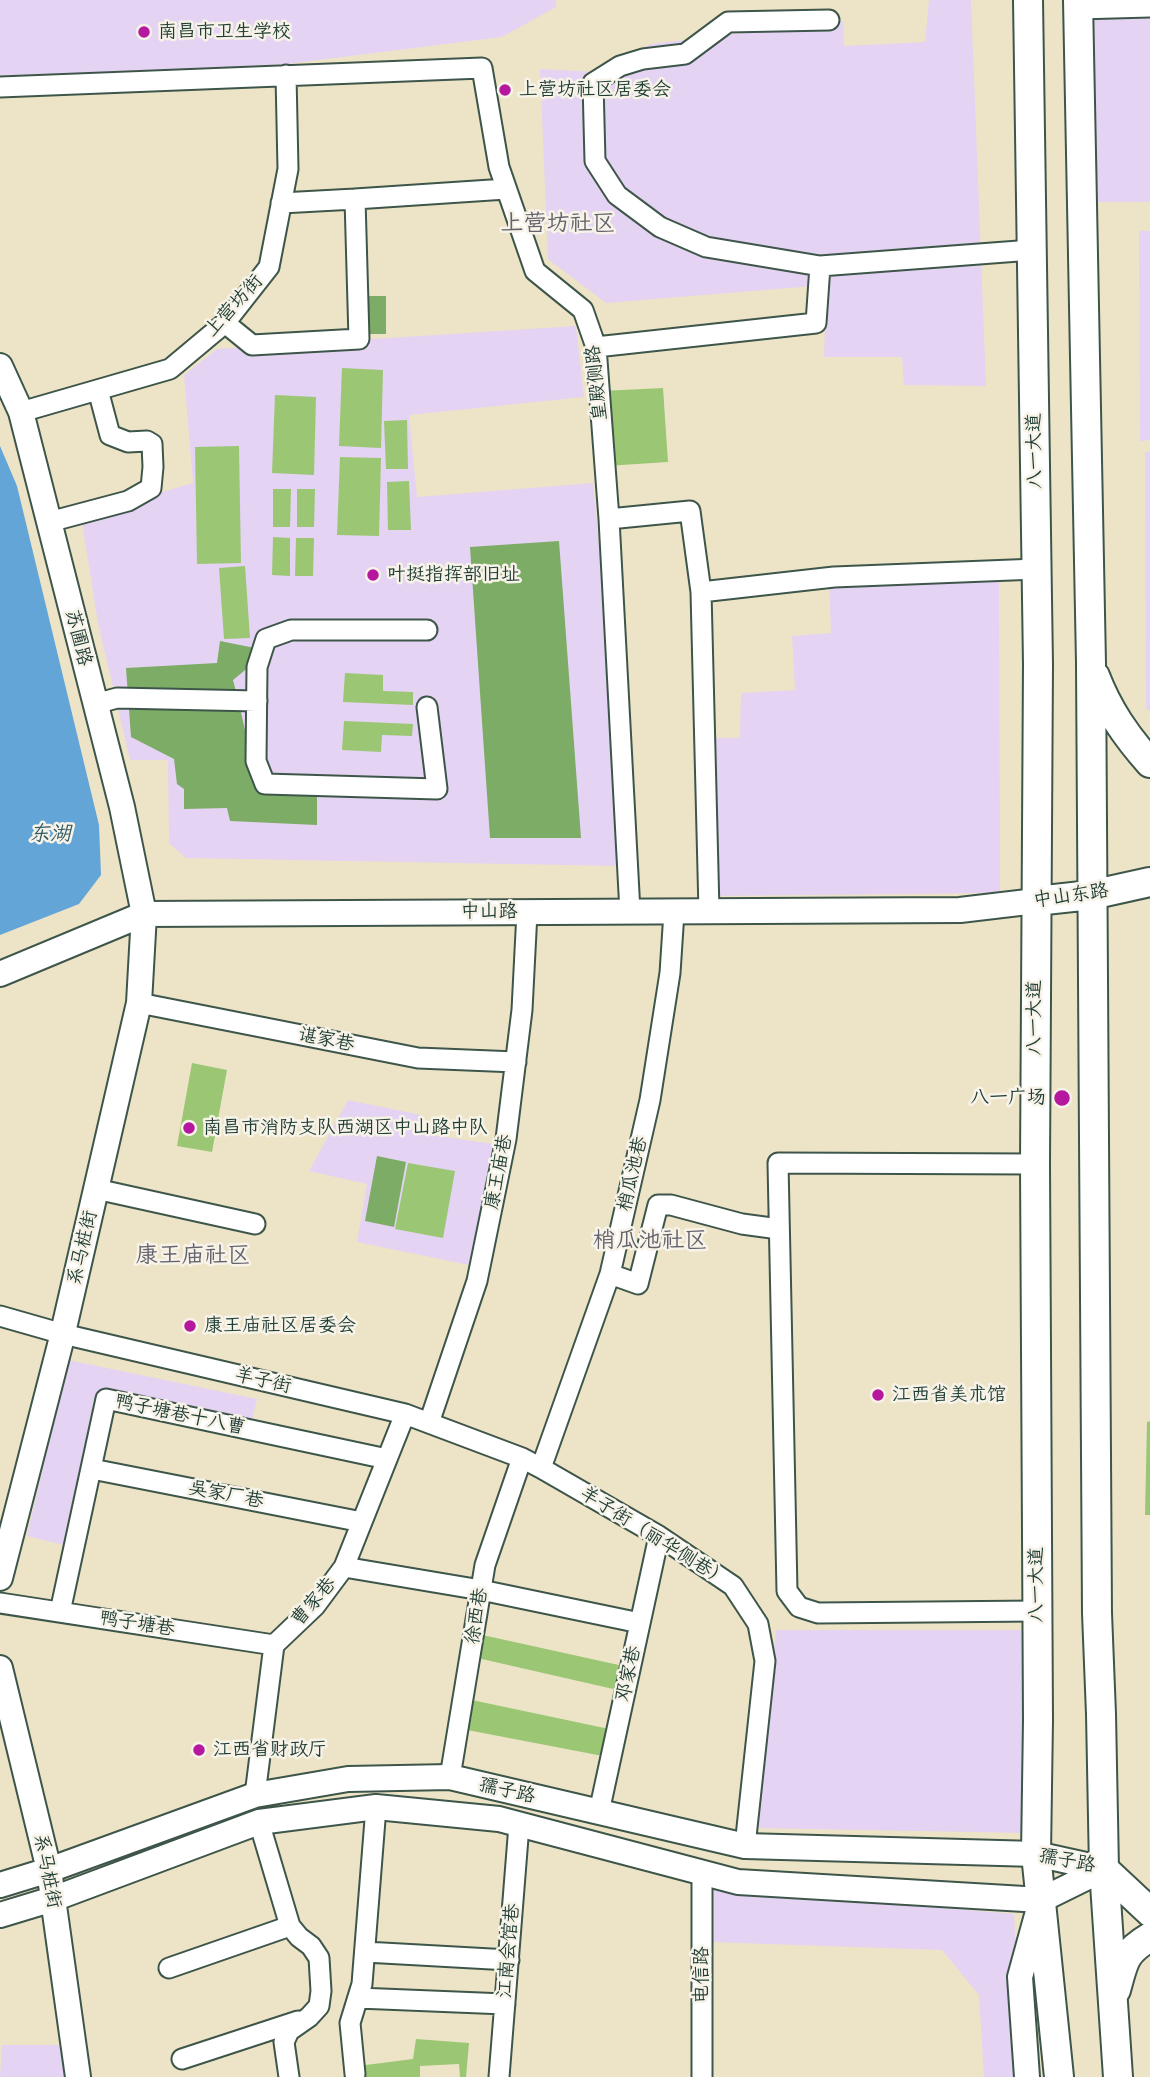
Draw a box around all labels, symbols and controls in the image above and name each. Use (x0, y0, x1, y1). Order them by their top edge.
place label: 南昌市卫生学校 (158, 21, 291, 43)
marker: 南昌市卫生学校 (136, 24, 152, 40)
place label: 上营坊社区居委会 (519, 79, 671, 101)
marker: 上营坊社区居委会 (497, 82, 513, 98)
district label: 上营坊社区 (501, 210, 615, 238)
street label: 上营坊街 (200, 270, 268, 342)
street label: 皇殿侧路 (582, 344, 612, 422)
street label: 八一大道 (1023, 413, 1047, 489)
place label: 叶挺指挥部旧址 (387, 564, 520, 586)
marker: 叶挺指挥部旧址 (365, 567, 381, 583)
street label: 苏圃路 (60, 608, 96, 668)
water label: 东湖 (29, 822, 71, 848)
street label: 中山东路 (1032, 879, 1110, 913)
street label: 中山路 (461, 901, 517, 923)
street label: 八一大道 (1024, 980, 1046, 1056)
street label: 谌家巷 (296, 1023, 356, 1057)
place label: 八一广场 (970, 1087, 1046, 1109)
marker: 八一广场 (1052, 1088, 1072, 1108)
place label: 南昌市消防支队西湖区中山路中队 (203, 1117, 488, 1139)
marker: 南昌市消防支队西湖区中山路中队 (181, 1120, 197, 1136)
street label: 康王庙巷 (481, 1133, 517, 1211)
street label: 梢瓜池巷 (613, 1134, 653, 1214)
street label: 系马桩街 (63, 1208, 103, 1288)
district label: 梢瓜池社区 (593, 1227, 707, 1255)
district label: 康王庙社区 (136, 1242, 250, 1270)
place label: 康王庙社区居委会 (204, 1315, 356, 1337)
marker: 康王庙社区居委会 (182, 1318, 198, 1334)
street label: 羊子街 (233, 1363, 293, 1399)
place label: 江西省美术馆 (892, 1384, 1006, 1406)
marker: 江西省美术馆 (870, 1387, 886, 1403)
street label: 鸭子塘巷十八曹 (113, 1390, 247, 1440)
street label: 吴家厂巷 (187, 1477, 265, 1513)
street label: 羊子街（丽华侧巷） (575, 1482, 733, 1592)
street label: 八一大道 (1026, 1547, 1048, 1623)
street label: 曹家巷 (287, 1573, 341, 1631)
street label: 徐西巷 (461, 1586, 493, 1646)
street label: 鸭子塘巷 (98, 1607, 176, 1641)
street label: 邓家巷 (612, 1644, 646, 1704)
place label: 江西省财政厅 (213, 1739, 327, 1761)
marker: 江西省财政厅 (191, 1742, 207, 1758)
street label: 孺子路 (477, 1773, 537, 1809)
street label: 系马桩街 (29, 1832, 65, 1910)
street label: 孺子路 (1037, 1844, 1097, 1878)
street label: 江南会馆巷 (494, 1903, 524, 1999)
street label: 电信路 (691, 1947, 713, 2003)

